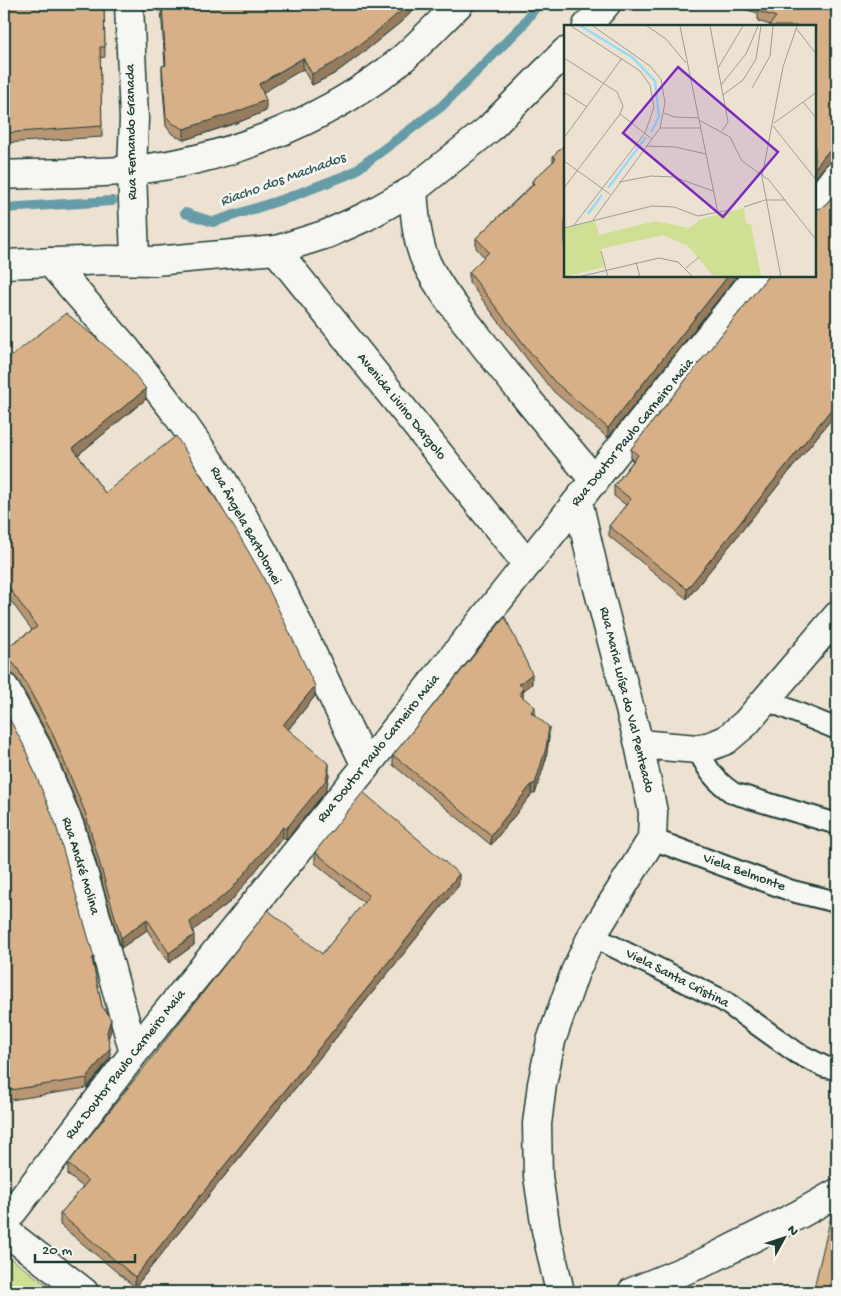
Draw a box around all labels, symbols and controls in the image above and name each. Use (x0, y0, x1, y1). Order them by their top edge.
inset map (564, 25, 816, 278)
street label: Rua Fernando Granada (122, 63, 142, 200)
water label: Riacho dos Machados (218, 148, 349, 211)
street label: Avenida Livino Dargolo (353, 350, 449, 464)
street label: Rua Doutor Paulo Carneiro Maia (568, 354, 699, 511)
street label: Rua Ângela Bartolomei (205, 463, 285, 588)
street label: Rua Maria Luísa do Val Penteado (595, 605, 657, 795)
street label: Rua Doutor Paulo Carneiro Maia (314, 670, 445, 827)
street label: Rua André Molina (57, 815, 103, 918)
street label: Viela Belmonte (700, 850, 788, 896)
street label: Viela Santa Cristina (622, 945, 733, 1013)
street label: Rua Doutor Paulo Carneiro Maia (62, 986, 191, 1144)
north arrow (758, 1214, 808, 1264)
text: N (783, 1222, 801, 1240)
scale bar (35, 1231, 135, 1263)
text: 20 m (42, 1242, 72, 1260)

